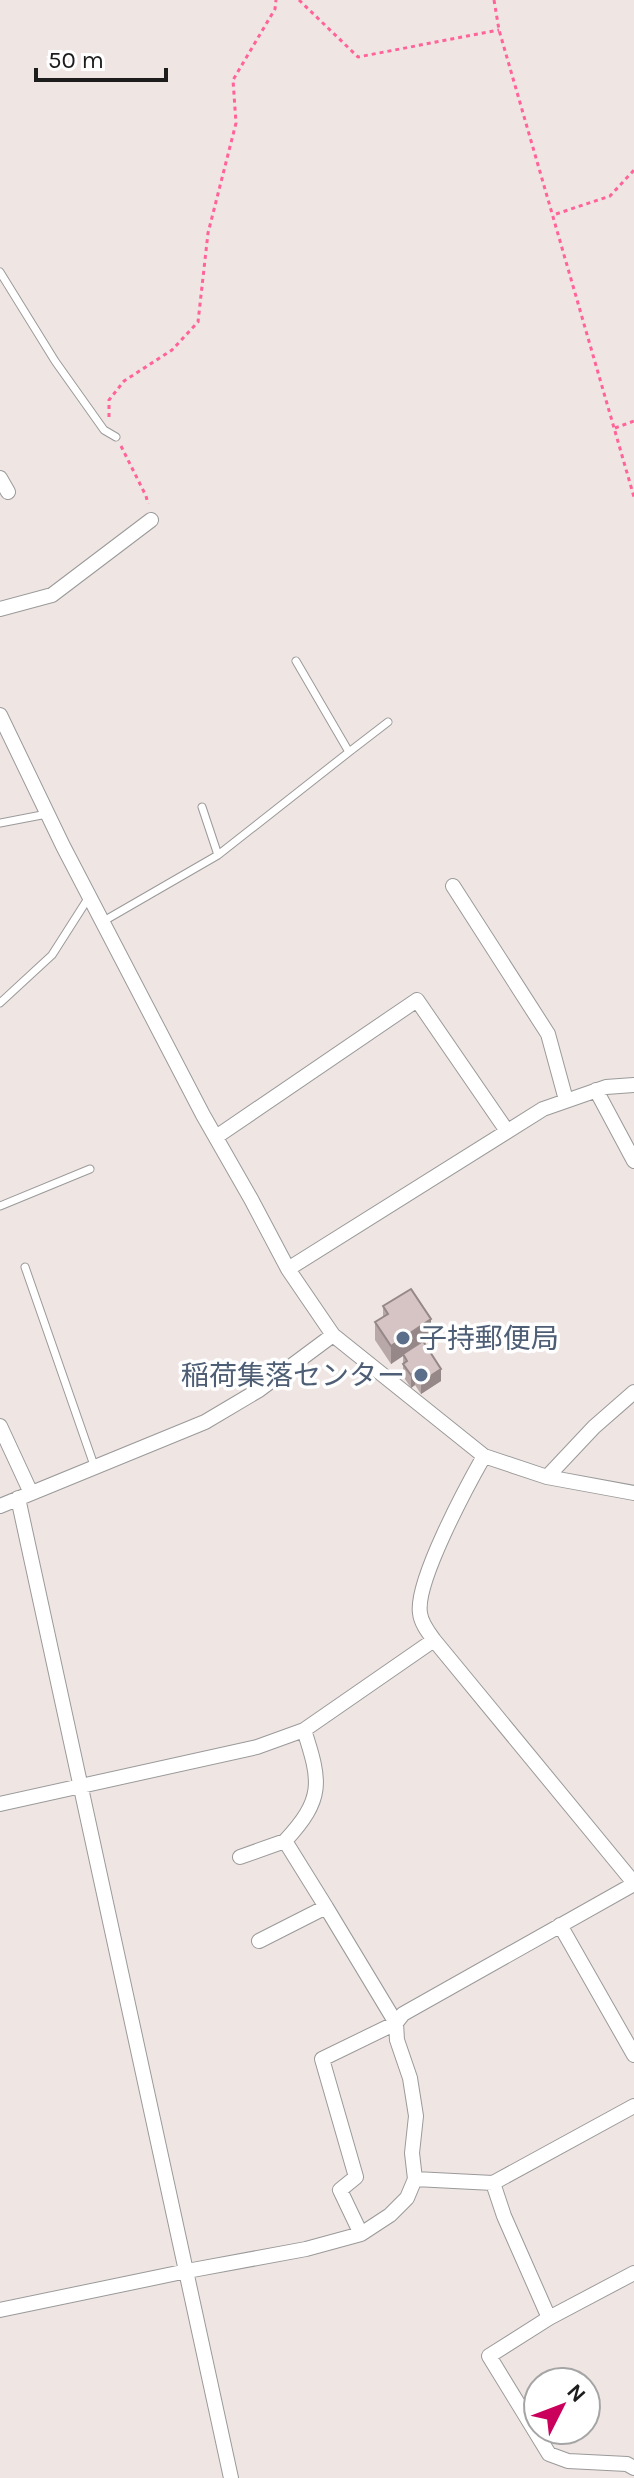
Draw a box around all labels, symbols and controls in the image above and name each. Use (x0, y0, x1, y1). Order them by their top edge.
scale bar (36, 32, 166, 82)
text: 50 m (48, 46, 104, 74)
place label: 子持郵便局 (419, 1322, 559, 1355)
marker: 子持郵便局 (394, 1329, 412, 1347)
place label: 稲荷集落センター (181, 1359, 405, 1392)
marker: 稲荷集落センター (412, 1366, 430, 1384)
north arrow (522, 2366, 602, 2446)
text: N (561, 2379, 591, 2408)

